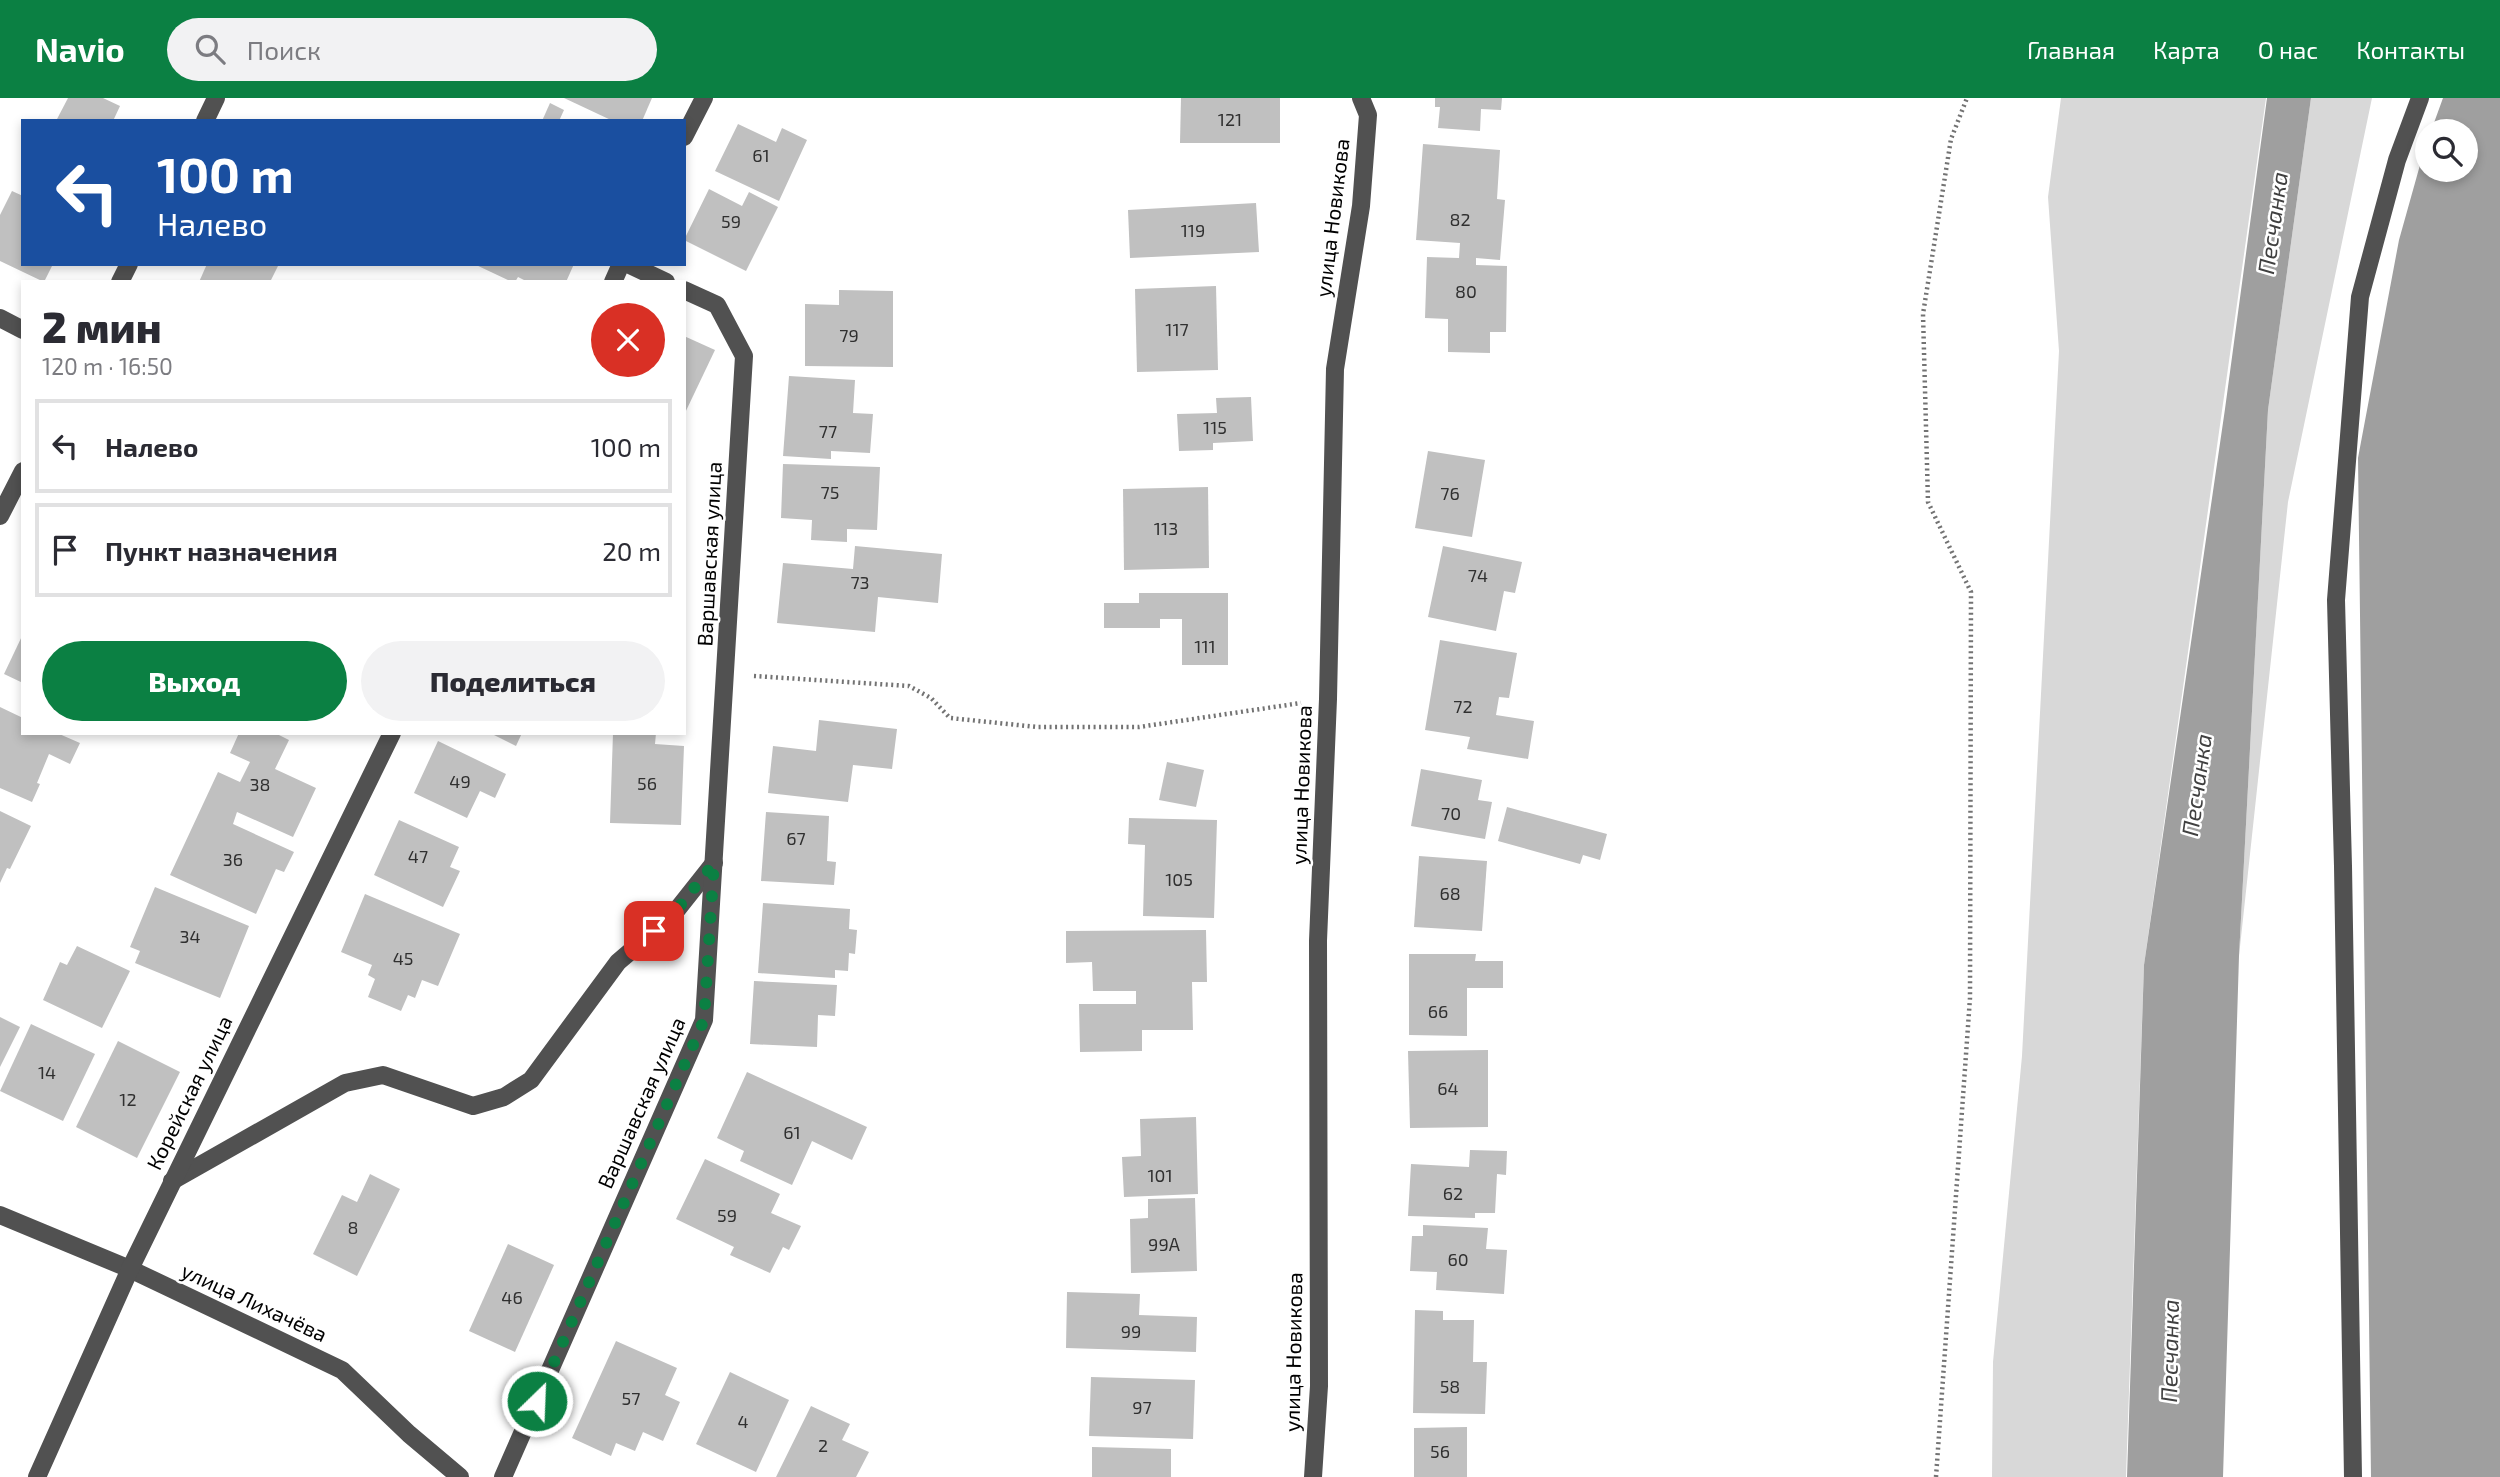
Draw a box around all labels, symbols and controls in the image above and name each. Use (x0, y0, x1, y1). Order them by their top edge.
search box (167, 18, 657, 81)
text: Navio (35, 29, 125, 69)
icon: search (191, 30, 229, 68)
text: Поиск (247, 34, 321, 65)
text: Главная (2027, 35, 2115, 64)
text: Карта (2153, 35, 2220, 64)
text: О нас (2258, 35, 2318, 64)
text: Контакты (2356, 35, 2465, 64)
house number: 121 (1218, 108, 1242, 130)
map controls (2415, 119, 2478, 182)
button: search (2415, 119, 2478, 182)
street label: улица Новикова (1309, 137, 1355, 299)
text: 100 m (157, 144, 294, 203)
house number: 61 (752, 144, 770, 166)
icon: left (42, 147, 133, 238)
water label: Песчанка (2251, 170, 2293, 276)
text: Налево (157, 204, 267, 242)
house number: 82 (1449, 208, 1471, 230)
house number: 59 (721, 210, 741, 232)
house number: 119 (1181, 219, 1205, 241)
house number: 80 (1455, 280, 1477, 302)
text: 2 мин (42, 301, 162, 351)
button: close (591, 303, 665, 377)
house number: 117 (1165, 318, 1189, 340)
house number: 79 (839, 324, 859, 346)
text: 120 m · 16:50 (42, 352, 173, 380)
house number: 115 (1203, 416, 1227, 438)
house number: 77 (819, 420, 837, 442)
icon: left (46, 427, 84, 465)
text: Налево (105, 431, 198, 462)
text: 100 m (591, 431, 661, 462)
street label: Варшавская улица (691, 461, 727, 647)
house number: 75 (821, 481, 839, 503)
house number: 76 (1440, 482, 1460, 504)
house number: 113 (1154, 517, 1178, 539)
icon: arrive (46, 531, 84, 569)
text: Пункт назначения (105, 535, 338, 566)
text: 20 m (602, 535, 661, 566)
house number: 74 (1468, 564, 1488, 586)
house number: 73 (850, 571, 870, 593)
house number: 111 (1194, 635, 1216, 657)
button: Выход (42, 641, 347, 721)
button: Поделиться (361, 641, 665, 721)
house number: 72 (1453, 695, 1473, 717)
street label: улица Новикова (1285, 705, 1317, 865)
water label: Песчанка (2175, 732, 2217, 838)
house number: 49 (449, 770, 471, 792)
house number: 56 (637, 772, 657, 794)
house number: 38 (250, 773, 270, 795)
house number: 70 (1441, 802, 1461, 824)
house number: 67 (786, 827, 806, 849)
house number: 47 (408, 845, 428, 867)
house number: 36 (223, 848, 243, 870)
house number: 105 (1165, 868, 1193, 890)
house number: 68 (1439, 882, 1461, 904)
pin (624, 901, 684, 961)
icon: arrive (635, 912, 673, 950)
house number: 34 (179, 925, 201, 947)
house number: 45 (393, 947, 413, 969)
house number: 66 (1428, 1000, 1448, 1022)
street label: Корейская улица (141, 1011, 238, 1174)
street label: Варшавская улица (592, 1013, 691, 1192)
house number: 14 (38, 1061, 56, 1083)
house number: 64 (1437, 1077, 1459, 1099)
house number: 12 (119, 1088, 137, 1110)
house number: 61 (783, 1121, 801, 1143)
house number: 101 (1147, 1164, 1173, 1186)
house number: 62 (1443, 1182, 1463, 1204)
house number: 59 (717, 1204, 737, 1226)
house number: 8 (348, 1216, 358, 1238)
house number: 99А (1148, 1233, 1181, 1255)
house number: 60 (1447, 1248, 1469, 1270)
street label: улица Лихачёва (177, 1257, 331, 1347)
street label: улица Новикова (1279, 1272, 1307, 1432)
house number: 46 (501, 1286, 523, 1308)
water label: Песчанка (2154, 1299, 2184, 1403)
house number: 99 (1121, 1320, 1141, 1342)
position arrow (500, 1364, 574, 1438)
house number: 58 (1440, 1375, 1460, 1397)
house number: 57 (622, 1387, 640, 1409)
house number: 97 (1132, 1396, 1152, 1418)
house number: 4 (737, 1410, 749, 1432)
house number: 2 (818, 1434, 828, 1456)
house number: 56 (1430, 1440, 1450, 1462)

